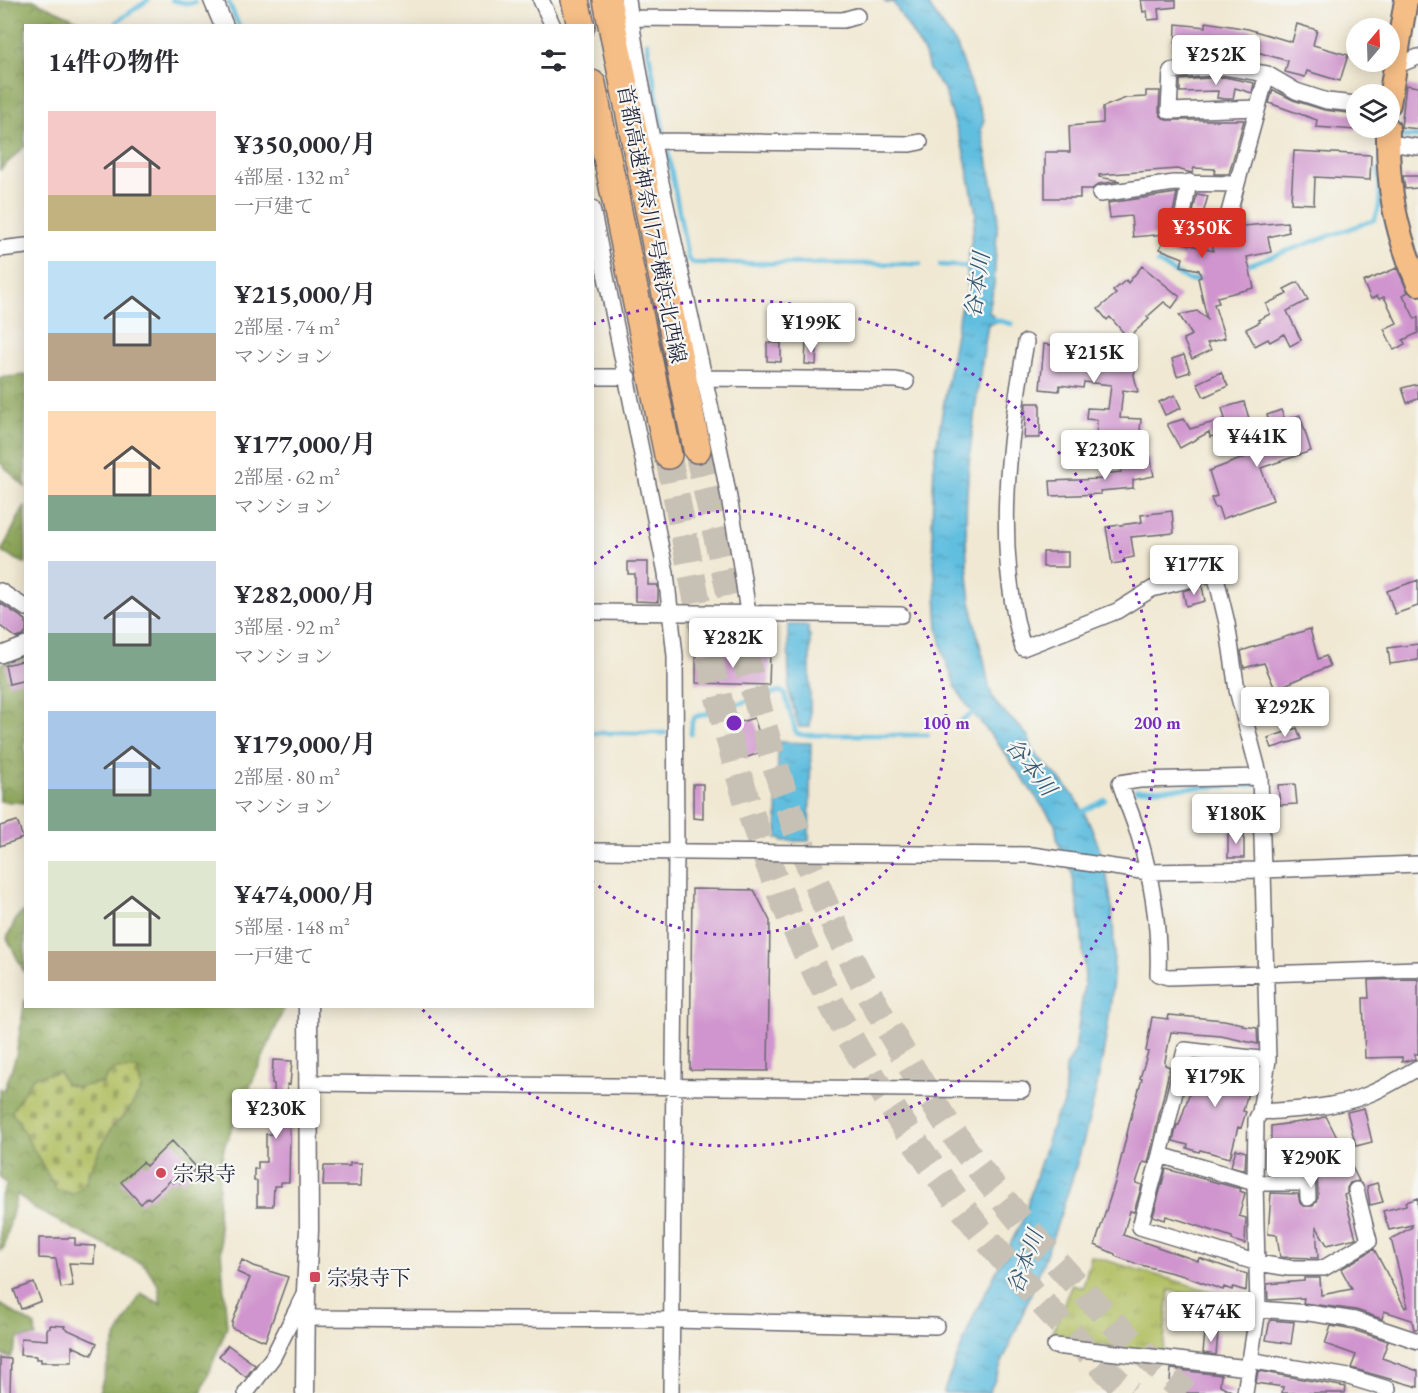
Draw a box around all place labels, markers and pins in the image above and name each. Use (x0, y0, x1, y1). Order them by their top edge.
pin: ¥252K (1174, 35, 1258, 86)
pin: ¥350K (1160, 208, 1244, 259)
pin: ¥199K (769, 303, 853, 354)
pin: ¥215K (1052, 333, 1136, 384)
pin: ¥441K (1215, 417, 1299, 468)
pin: ¥230K (1063, 430, 1147, 481)
pin: ¥177K (1152, 545, 1236, 596)
pin: ¥282K (691, 618, 775, 669)
pin: ¥292K (1243, 687, 1327, 738)
centre of rings (724, 713, 744, 733)
pin: ¥180K (1194, 794, 1278, 845)
pin: ¥179K (1173, 1057, 1257, 1108)
pin: ¥230K (234, 1089, 318, 1140)
pin: ¥290K (1269, 1138, 1353, 1189)
place label: 宗泉寺 (173, 1160, 236, 1187)
marker: 宗泉寺 (154, 1166, 168, 1180)
place label: 宗泉寺下 (327, 1264, 411, 1291)
marker: 宗泉寺下 (308, 1270, 322, 1284)
pin: ¥474K (1169, 1292, 1253, 1343)

